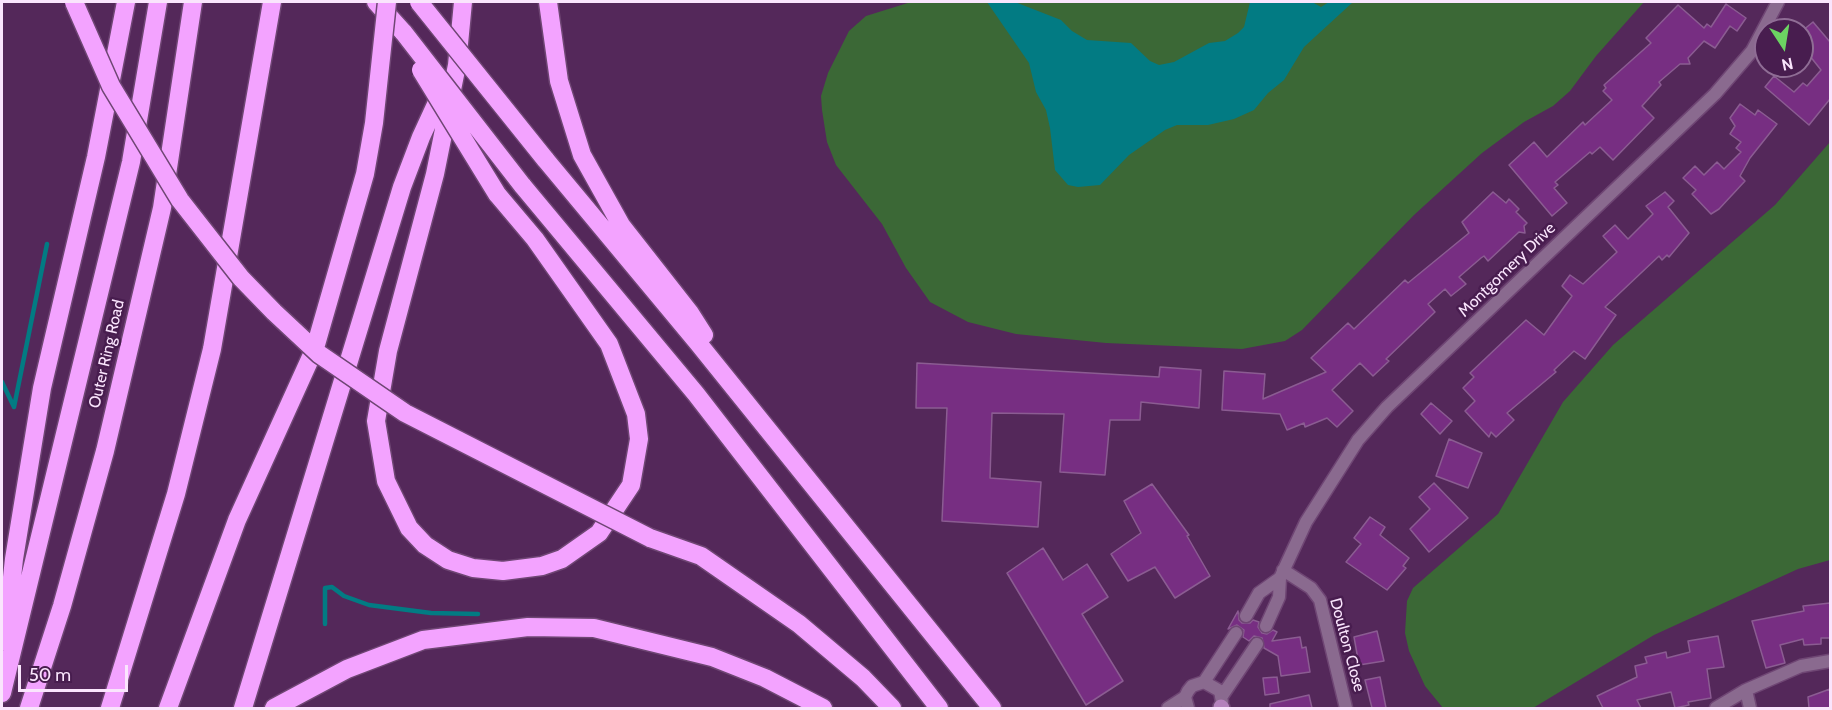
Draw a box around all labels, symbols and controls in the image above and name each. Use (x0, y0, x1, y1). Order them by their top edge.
north arrow (1754, 18, 1814, 78)
text: N (1780, 54, 1795, 75)
street label: Montgomery Drive (1455, 219, 1559, 321)
street label: Outer Ring Road (85, 298, 129, 410)
street label: Doulton Close (1325, 596, 1369, 694)
scale bar (21, 653, 130, 691)
text: 50 m (29, 664, 71, 686)

